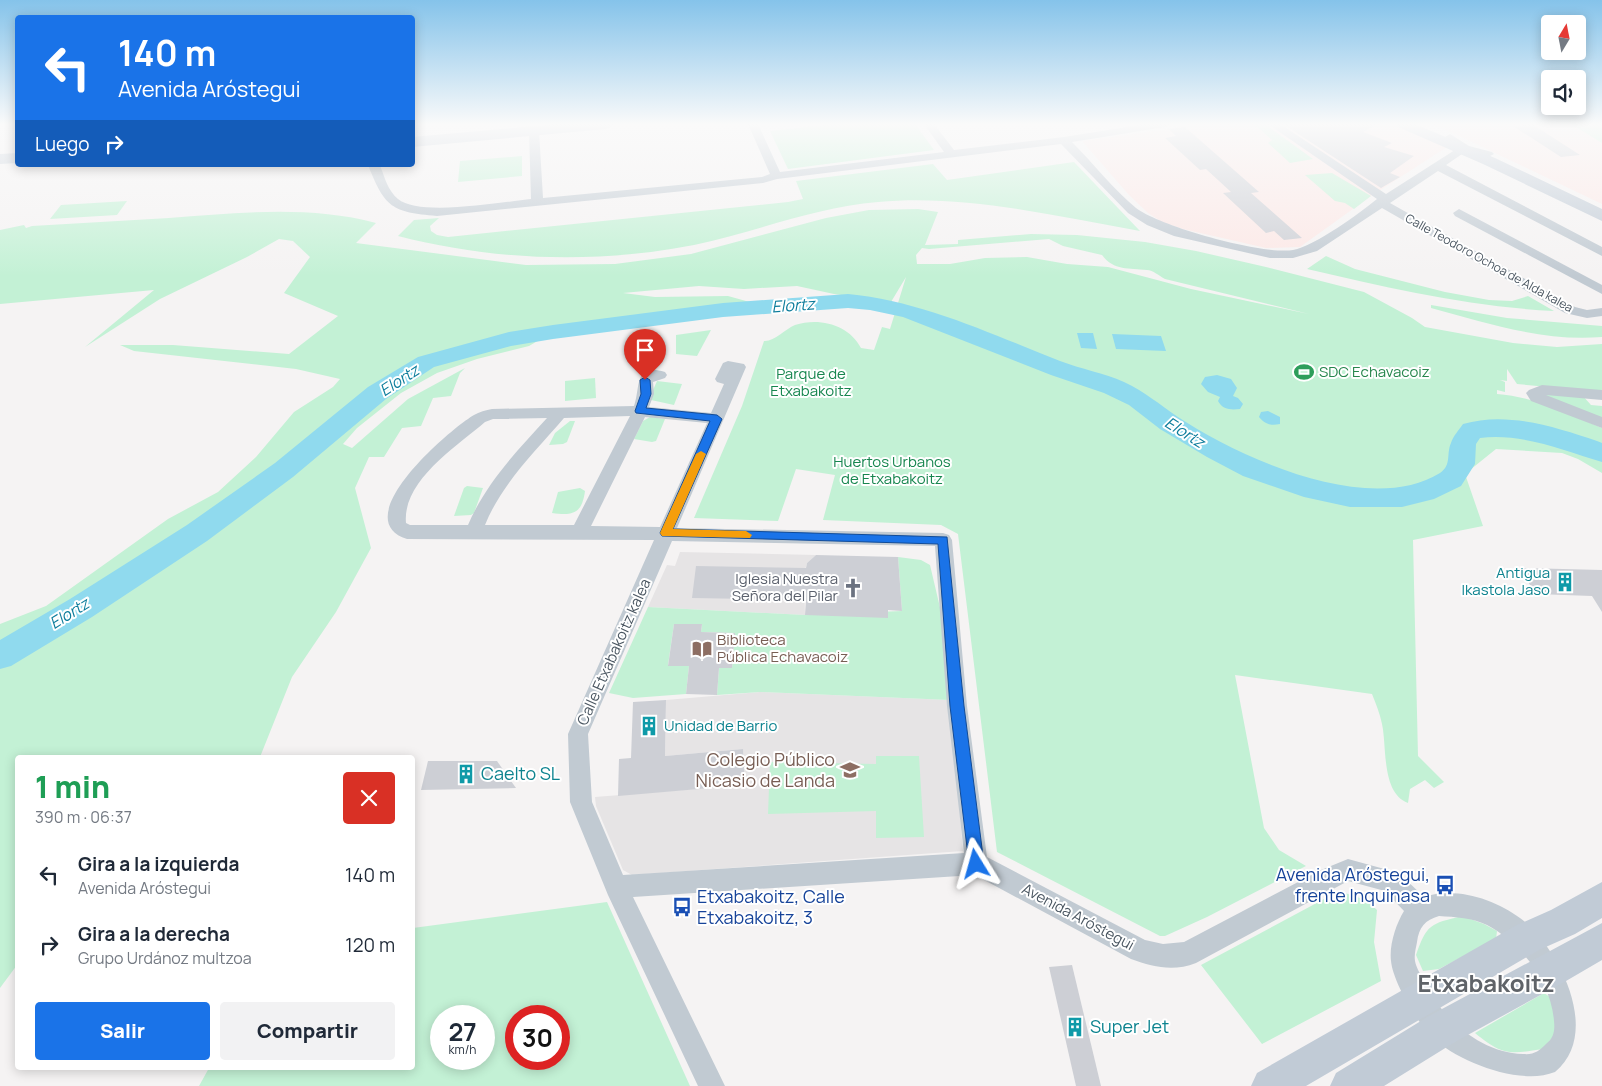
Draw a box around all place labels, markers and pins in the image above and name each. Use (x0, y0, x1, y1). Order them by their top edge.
pin (624, 329, 666, 380)
sports icon: SDC Echavacoiz (1293, 361, 1315, 383)
place label: SDC Echavacoiz (1319, 361, 1430, 382)
place label: Antigua Ikastola Jaso (1461, 562, 1550, 600)
place label: Iglesia Nuestra Señora del Pilar (732, 568, 839, 606)
building icon: Antigua Ikastola Jaso (1554, 571, 1576, 593)
church icon: Iglesia Nuestra Señora del Pilar (842, 577, 864, 599)
place label: Biblioteca Pública Echavacoiz (717, 629, 848, 667)
library icon: Biblioteca Pública Echavacoiz (691, 638, 713, 660)
building icon: Unidad de Barrio (638, 715, 660, 737)
place label: Unidad de Barrio (664, 715, 778, 736)
place label: Colegio Público Nicasio de Landa (695, 747, 835, 792)
school or university icon: Colegio Público Nicasio de Landa (839, 759, 861, 781)
place label: Caelto SL (481, 761, 560, 785)
building icon: Caelto SL (455, 763, 477, 785)
place label: Avenida Aróstegui, frente Inquinasa (1276, 862, 1430, 907)
bus stop icon: Avenida Aróstegui, frente Inquinasa (1434, 874, 1456, 896)
place label: Etxabakoitz, Calle Etxabakoitz, 3 (697, 884, 845, 929)
bus stop icon: Etxabakoitz, Calle Etxabakoitz, 3 (671, 896, 693, 918)
place label: Super Jet (1090, 1014, 1169, 1038)
building icon: Super Jet (1064, 1016, 1086, 1038)

